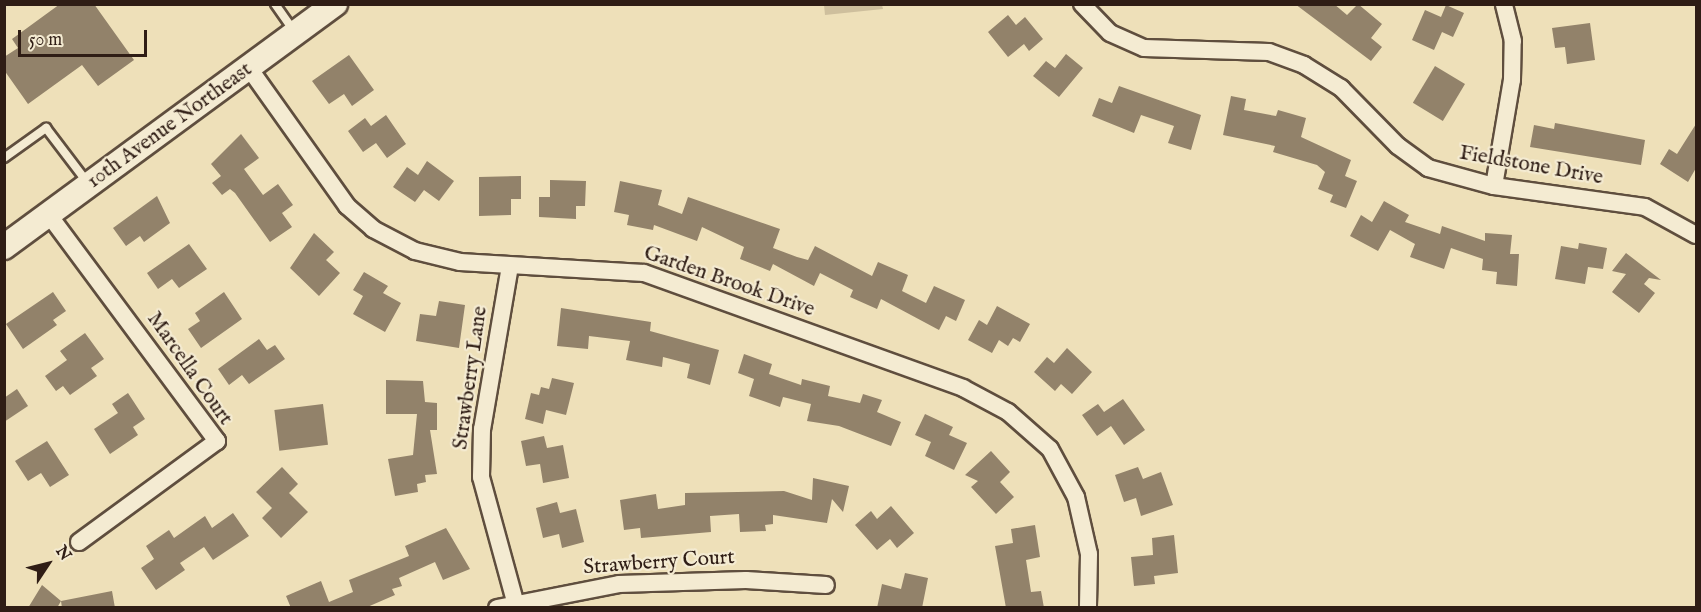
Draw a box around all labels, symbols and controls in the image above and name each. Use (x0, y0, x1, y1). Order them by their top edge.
scale bar (21, 18, 150, 56)
text: 50 m (29, 29, 62, 52)
street label: 10th Avenue Northeast (83, 58, 257, 194)
street label: Fieldstone Drive (1457, 141, 1605, 191)
street label: Garden Brook Drive (640, 241, 818, 323)
street label: Strawberry Lane (448, 305, 494, 451)
street label: Marcella Court (141, 308, 237, 430)
north arrow (18, 534, 78, 594)
text: N (51, 542, 75, 565)
street label: Strawberry Court (583, 545, 735, 581)

